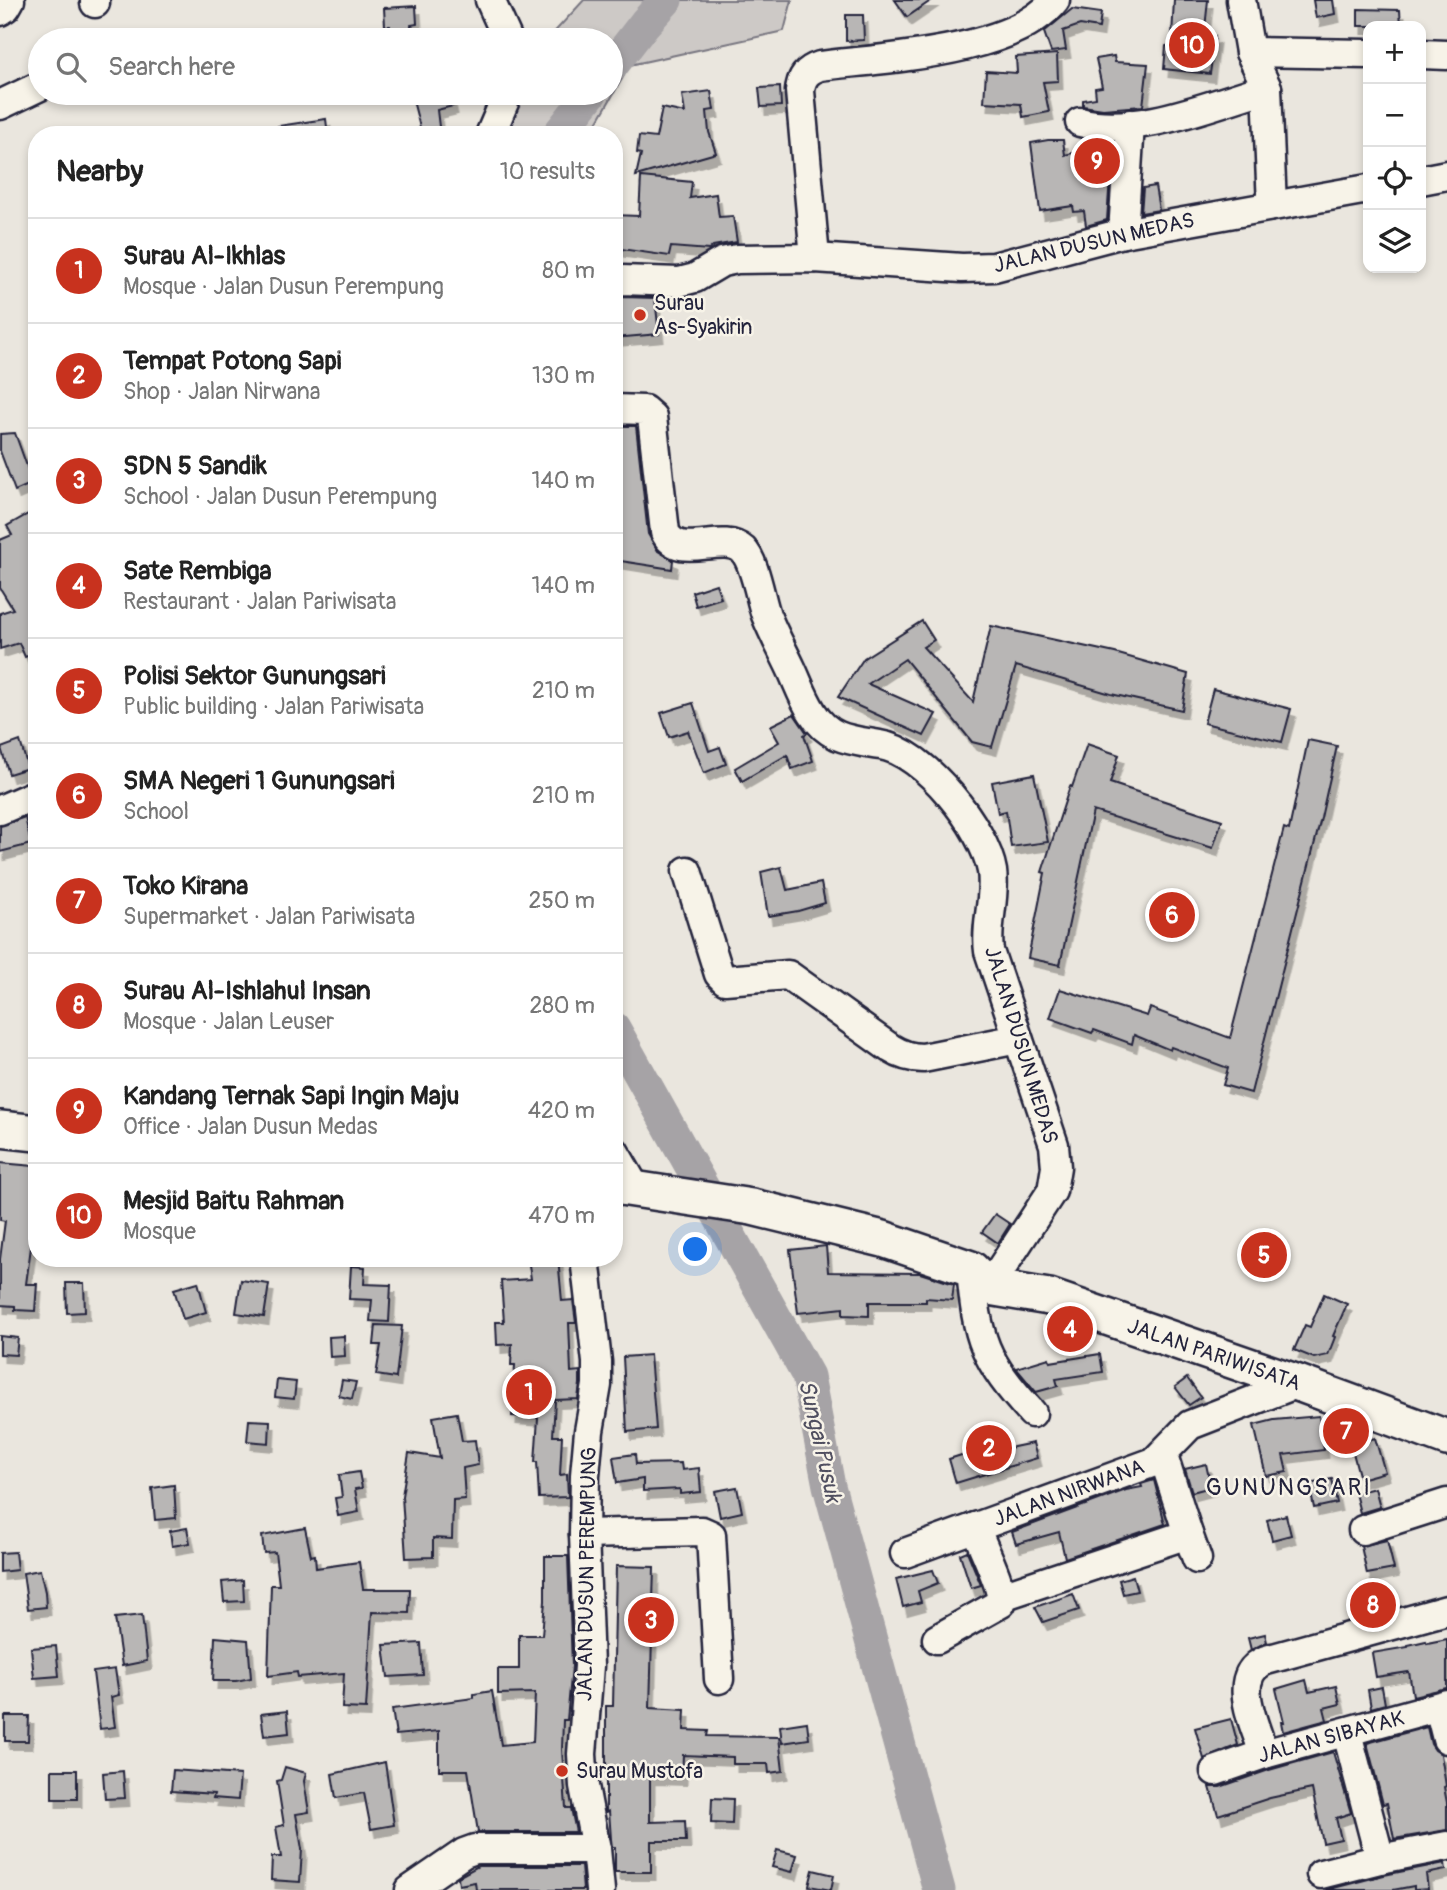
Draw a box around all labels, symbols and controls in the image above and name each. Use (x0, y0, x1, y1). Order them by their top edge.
pin: 10 (1169, 19, 1215, 71)
map controls (1363, 21, 1426, 273)
button: + (1363, 21, 1426, 84)
search box (28, 28, 623, 105)
icon: search (52, 48, 90, 86)
text: Search here (108, 51, 235, 83)
button: − (1363, 84, 1426, 147)
pin: 9 (1074, 135, 1120, 187)
button: locate (1363, 147, 1426, 210)
text: Nearby (56, 153, 143, 190)
text: 10 results (500, 157, 595, 186)
street label: JALAN DUSUN MEDAS (991, 207, 1197, 279)
button: layers (1363, 210, 1426, 273)
text: Surau Al-Ikhlas (123, 240, 285, 272)
text: 1 (75, 256, 84, 285)
text: 80 m (542, 256, 595, 285)
text: Mosque · Jalan Dusun Perempung (123, 272, 444, 301)
place label: Surau As-Syakirin (654, 290, 752, 341)
marker: Surau As-Syakirin (632, 307, 648, 323)
text: Tempat Potong Sapi (123, 345, 341, 377)
text: 2 (73, 361, 85, 390)
text: 130 m (532, 361, 595, 390)
text: Shop · Jalan Nirwana (123, 377, 320, 406)
text: SDN 5 Sandik (123, 450, 267, 482)
text: 3 (73, 466, 85, 495)
text: 140 m (532, 466, 595, 495)
text: School · Jalan Dusun Perempung (123, 482, 437, 511)
text: Sate Rembiga (123, 555, 272, 587)
text: 4 (72, 571, 86, 600)
text: 140 m (532, 571, 595, 600)
text: Restaurant · Jalan Pariwisata (123, 587, 397, 616)
text: Polisi Sektor Gunungsari (123, 660, 386, 692)
text: 5 (73, 676, 85, 705)
text: 210 m (532, 676, 595, 705)
text: Public building · Jalan Pariwisata (123, 692, 424, 721)
text: SMA Negeri 1 Gunungsari (123, 765, 395, 797)
text: 6 (72, 781, 86, 810)
text: 210 m (532, 781, 595, 810)
text: School (123, 797, 189, 826)
text: Toko Kirana (123, 870, 248, 902)
text: 7 (73, 886, 85, 915)
text: 250 m (529, 886, 595, 915)
pin: 6 (1149, 889, 1195, 941)
text: Supermarket · Jalan Pariwisata (123, 902, 415, 931)
street label: JALAN DUSUN MEDAS (978, 943, 1064, 1147)
text: Surau Al-Ishlahul Insan (123, 975, 371, 1007)
text: 8 (73, 991, 85, 1020)
text: 280 m (529, 991, 595, 1020)
text: Mosque · Jalan Leuser (123, 1007, 334, 1036)
text: Kandang Ternak Sapi Ingin Maju (123, 1080, 459, 1112)
text: 9 (73, 1096, 85, 1125)
text: 420 m (528, 1096, 595, 1125)
text: Office · Jalan Dusun Medas (123, 1112, 377, 1141)
text: Mesjid Baitu Rahman (123, 1185, 344, 1217)
text: 10 (67, 1201, 91, 1230)
text: 470 m (528, 1201, 595, 1230)
text: Mosque (123, 1217, 196, 1246)
pin: 5 (1241, 1229, 1287, 1281)
your location (678, 1232, 712, 1266)
pin: 4 (1047, 1303, 1093, 1355)
street label: JALAN PARIWISATA (1124, 1313, 1304, 1397)
pin: 1 (506, 1366, 552, 1418)
water label: Sungai Pusuk (792, 1377, 849, 1507)
pin: 7 (1323, 1405, 1369, 1457)
pin: 2 (966, 1422, 1012, 1474)
street label: JALAN DUSUN PEREMPUNG (571, 1447, 603, 1701)
street label: JALAN NIRWANA (990, 1453, 1148, 1533)
district label: GUNUNGSARI (1206, 1473, 1372, 1502)
pin: 8 (1350, 1579, 1396, 1631)
pin: 3 (628, 1594, 674, 1646)
street label: JALAN SIBAYAK (1255, 1704, 1407, 1769)
place label: Surau Mustofa (576, 1758, 703, 1785)
marker: Surau Mustofa (554, 1763, 570, 1779)

